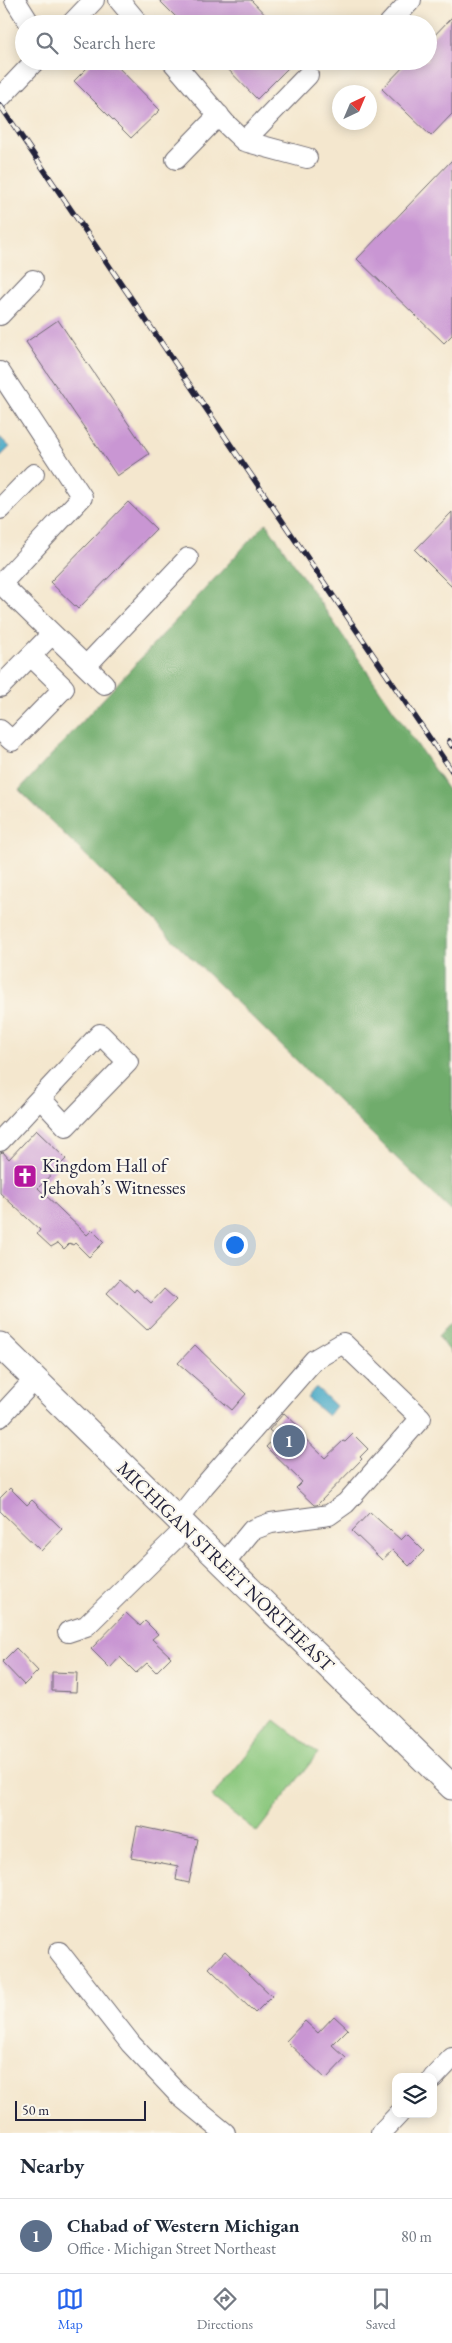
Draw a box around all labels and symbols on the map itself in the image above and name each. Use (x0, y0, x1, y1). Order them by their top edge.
north arrow (332, 85, 377, 130)
place label: Kingdom Hall of Jehovah’s Witnesses (40, 1153, 186, 1200)
church icon: Kingdom Hall of Jehovah’s Witnesses (12, 1163, 38, 1189)
your location (222, 1232, 248, 1258)
pin: 1 (273, 1422, 305, 1460)
street label: MICHIGAN STREET NORTHEAST (112, 1456, 340, 1677)
scale bar (15, 2098, 146, 2121)

